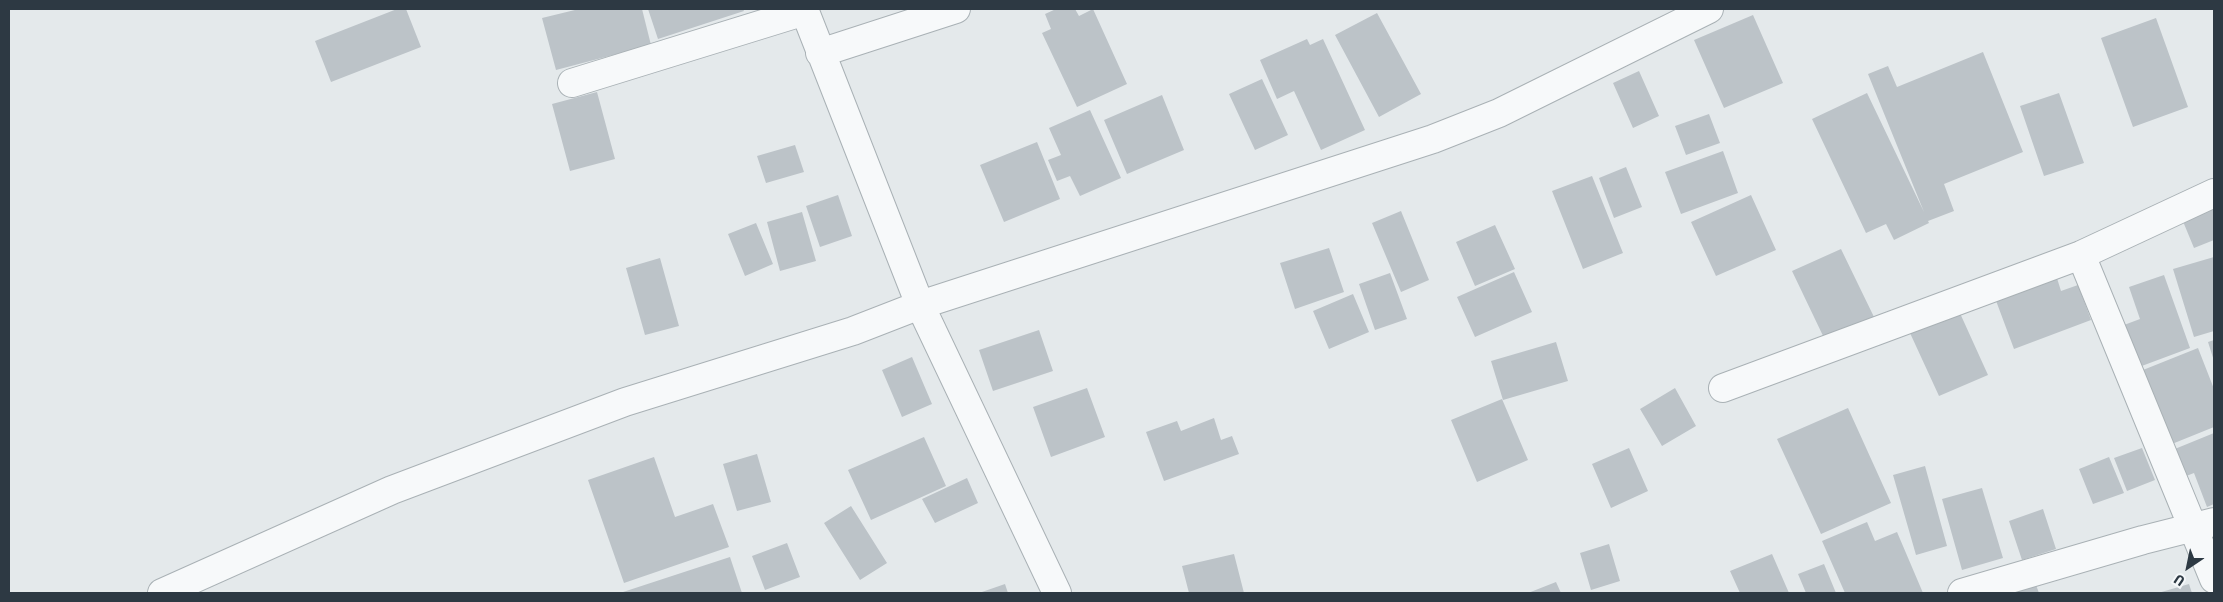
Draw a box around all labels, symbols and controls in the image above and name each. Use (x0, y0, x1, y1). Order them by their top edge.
north arrow (2163, 542, 2213, 592)
text: U (2171, 570, 2188, 589)

